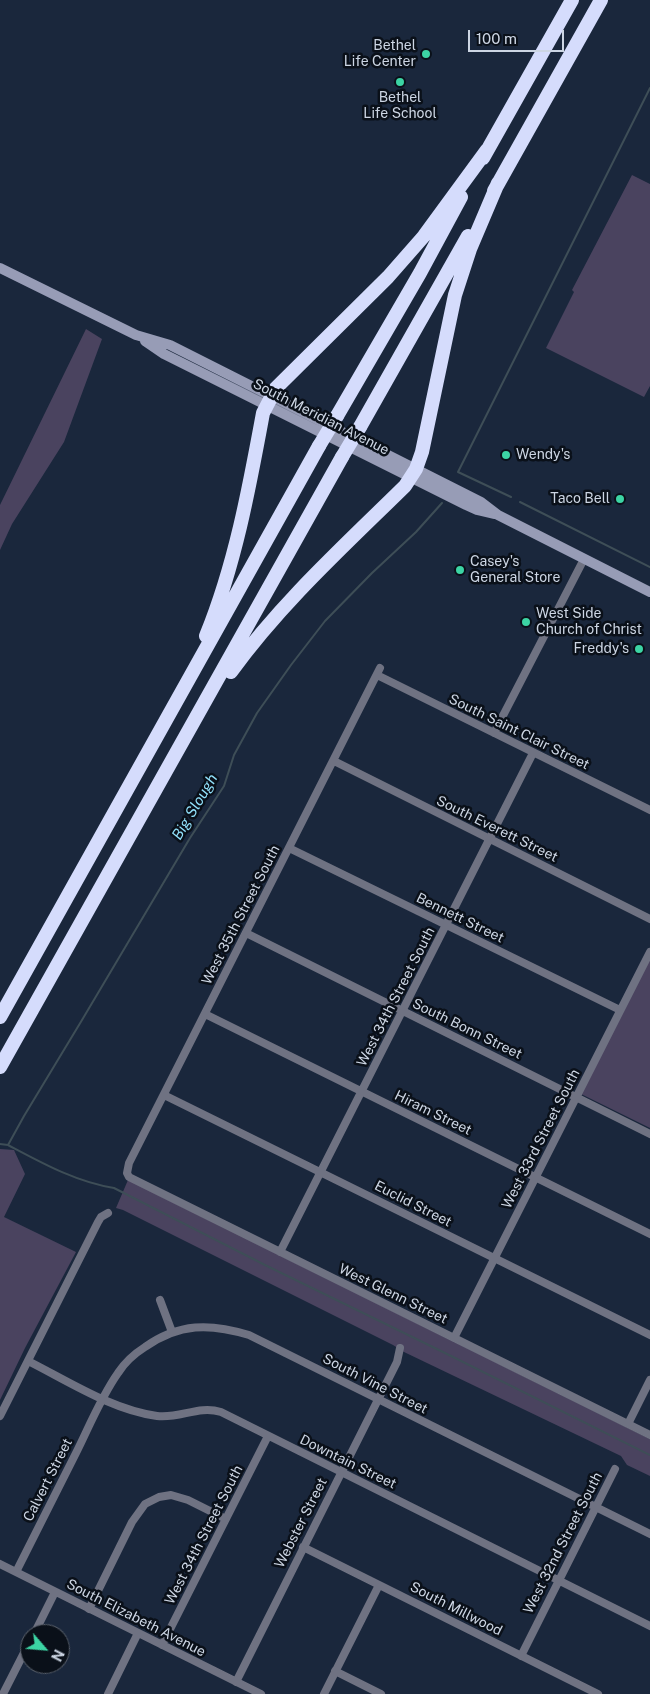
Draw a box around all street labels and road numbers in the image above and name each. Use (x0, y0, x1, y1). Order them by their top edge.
street label: South Meridian Avenue (250, 375, 392, 459)
street label: South Saint Clair Street (446, 691, 592, 773)
street label: South Everett Street (434, 792, 560, 866)
street label: West 35th Street South (198, 842, 284, 988)
street label: Bennett Street (413, 889, 507, 947)
street label: West 34th Street South (354, 925, 438, 1069)
street label: South Bonn Street (409, 995, 525, 1063)
street label: West 33rd Street South (499, 1066, 583, 1212)
street label: Hiram Street (392, 1087, 474, 1139)
street label: Euclid Street (372, 1177, 454, 1231)
street label: West Glenn Street (336, 1260, 450, 1328)
street label: South Vine Street (320, 1350, 430, 1418)
street label: Downtain Street (297, 1431, 399, 1493)
street label: Calvert Street (20, 1436, 76, 1524)
street label: West 34th Street South (162, 1463, 246, 1607)
street label: West 32nd Street South (520, 1469, 606, 1617)
street label: Webster Street (271, 1475, 331, 1571)
street label: South Elizabeth Avenue (64, 1576, 208, 1660)
street label: South Millwood (407, 1579, 505, 1639)

